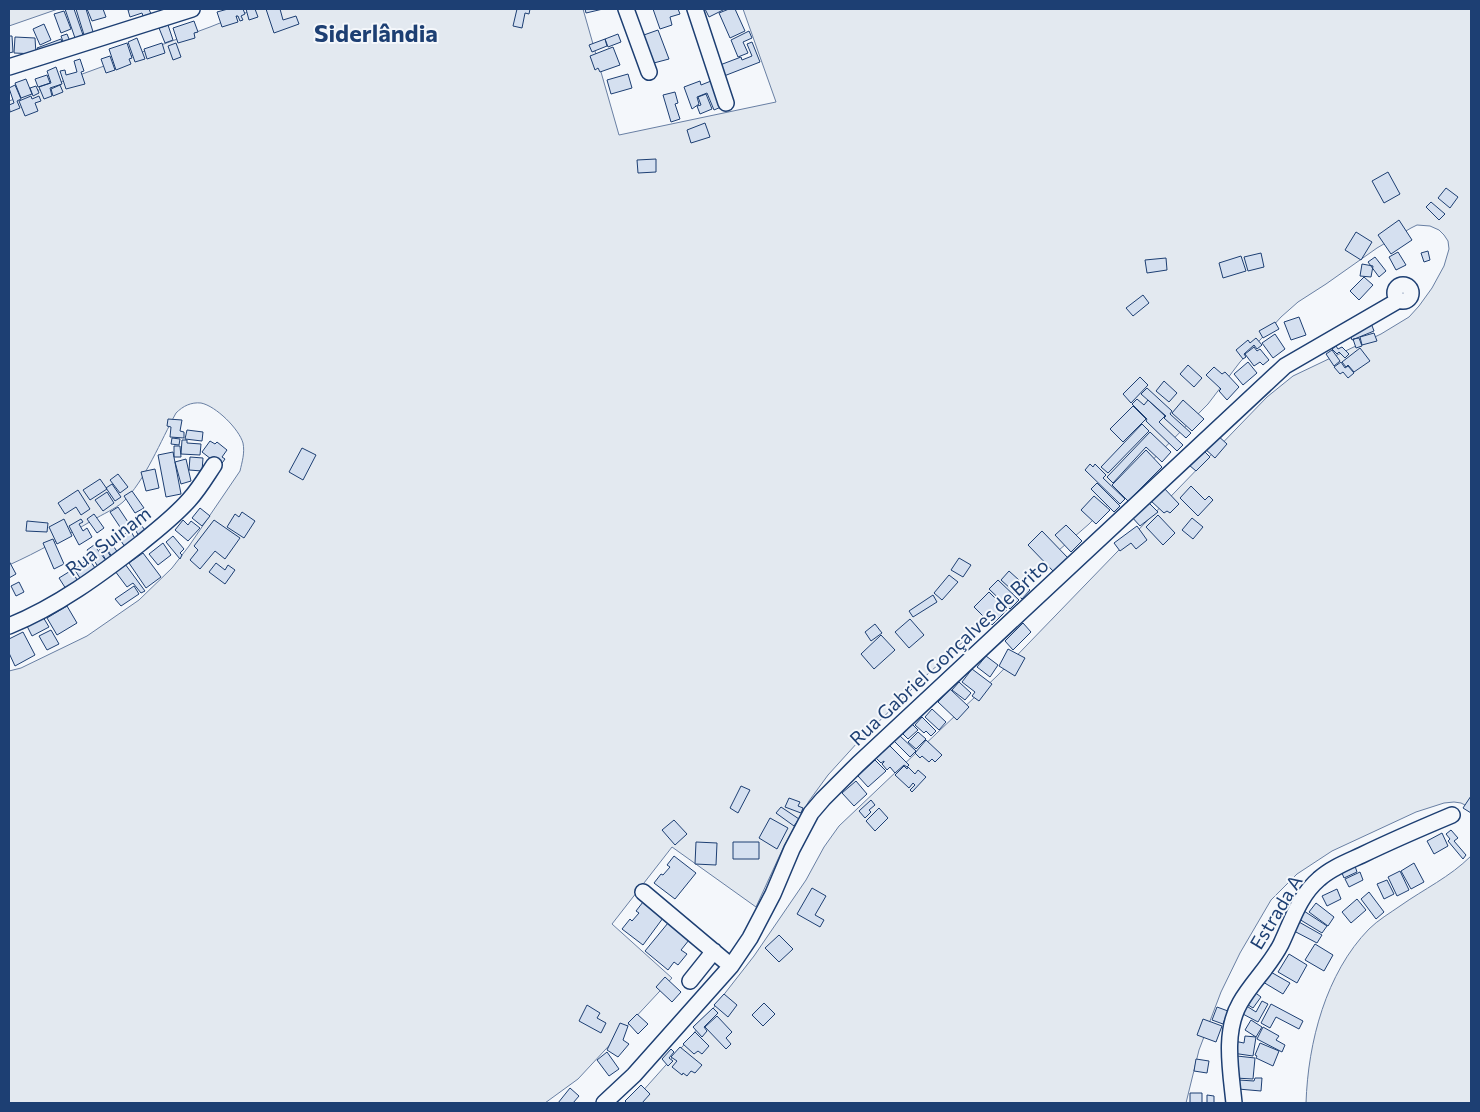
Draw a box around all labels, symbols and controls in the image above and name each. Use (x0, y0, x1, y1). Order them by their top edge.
district label: Siderlândia (314, 18, 438, 47)
street label: Rua Suinam (61, 501, 155, 580)
street label: Rua Gabriel Gonçalves de Brito (845, 553, 1053, 750)
street label: Estrada A (1244, 870, 1307, 953)

